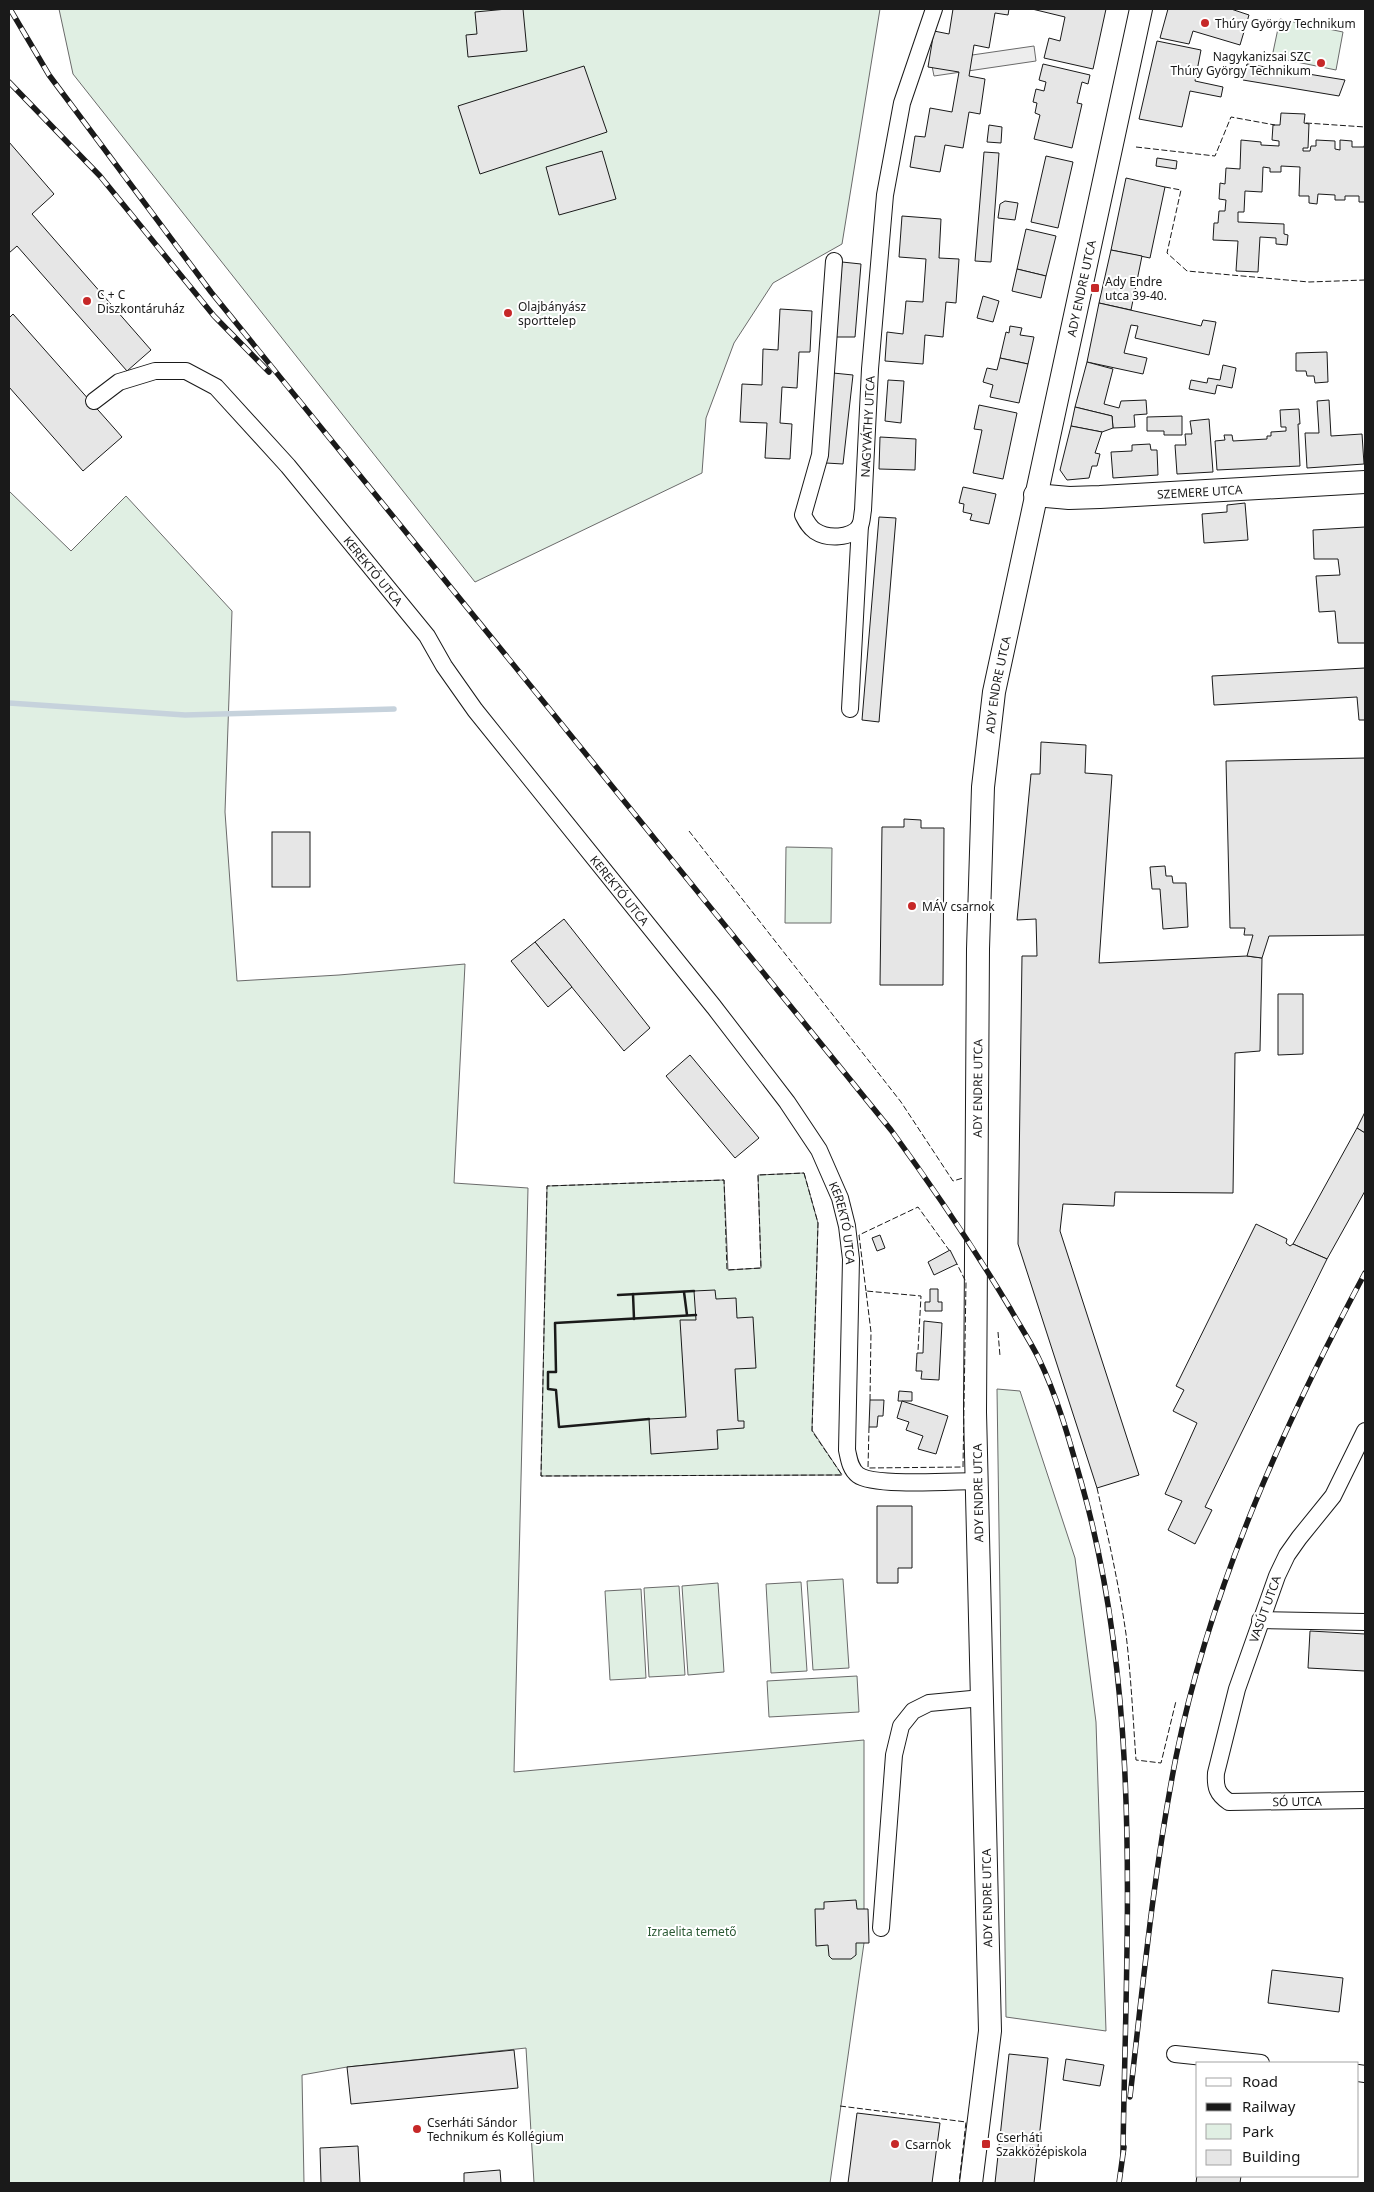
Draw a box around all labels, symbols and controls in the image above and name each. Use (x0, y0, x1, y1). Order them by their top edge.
place label: Thúry György Technikum (1215, 15, 1356, 32)
marker: Thúry György Technikum (1199, 17, 1211, 29)
place label: Nagykanizsai SZC Thúry György Technikum (1170, 48, 1311, 79)
marker: Nagykanizsai SZC Thúry György Technikum (1315, 57, 1327, 69)
street label: ADY ENDRE UTCA (1062, 238, 1100, 338)
place label: Ady Endre utca 39-40. (1105, 273, 1167, 304)
marker: Ady Endre utca 39-40. (1089, 282, 1101, 294)
place label: C + C Diszkontáruház (97, 286, 185, 317)
marker: C + C Diszkontáruház (81, 295, 93, 307)
place label: Olajbányász sporttelep (518, 298, 586, 329)
marker: Olajbányász sporttelep (502, 307, 514, 319)
street label: NAGYVÁTHY UTCA (856, 375, 878, 478)
street label: SZEMERE UTCA (1157, 480, 1243, 502)
street label: KEREKTÓ UTCA (340, 532, 407, 609)
street label: ADY ENDRE UTCA (981, 634, 1014, 734)
street label: KEREKTÓ UTCA (587, 852, 653, 929)
place label: MÁV csarnok (922, 898, 995, 915)
marker: MÁV csarnok (906, 900, 918, 912)
street label: ADY ENDRE UTCA (968, 1039, 986, 1138)
street label: KEREKTÓ UTCA (825, 1179, 860, 1265)
street label: ADY ENDRE UTCA (969, 1443, 987, 1542)
street label: VASÚT UTCA (1245, 1573, 1285, 1645)
street label: SÓ UTCA (1272, 1792, 1322, 1810)
street label: ADY ENDRE UTCA (978, 1848, 996, 1947)
park label: Izraelita temető (648, 1923, 736, 1940)
legend (1196, 2062, 1359, 2177)
text: Road (1242, 2071, 1278, 2091)
text: Railway (1242, 2096, 1296, 2116)
place label: Cserháti Sándor Technikum és Kollégium (427, 2114, 564, 2145)
text: Park (1242, 2121, 1274, 2141)
marker: Cserháti Sándor Technikum és Kollégium (411, 2123, 423, 2135)
place label: Cserháti Szakközépiskola (996, 2129, 1087, 2160)
place label: Csarnok (905, 2136, 952, 2153)
marker: Csarnok (889, 2138, 901, 2150)
marker: Cserháti Szakközépiskola (980, 2138, 992, 2150)
text: Building (1242, 2146, 1300, 2166)

